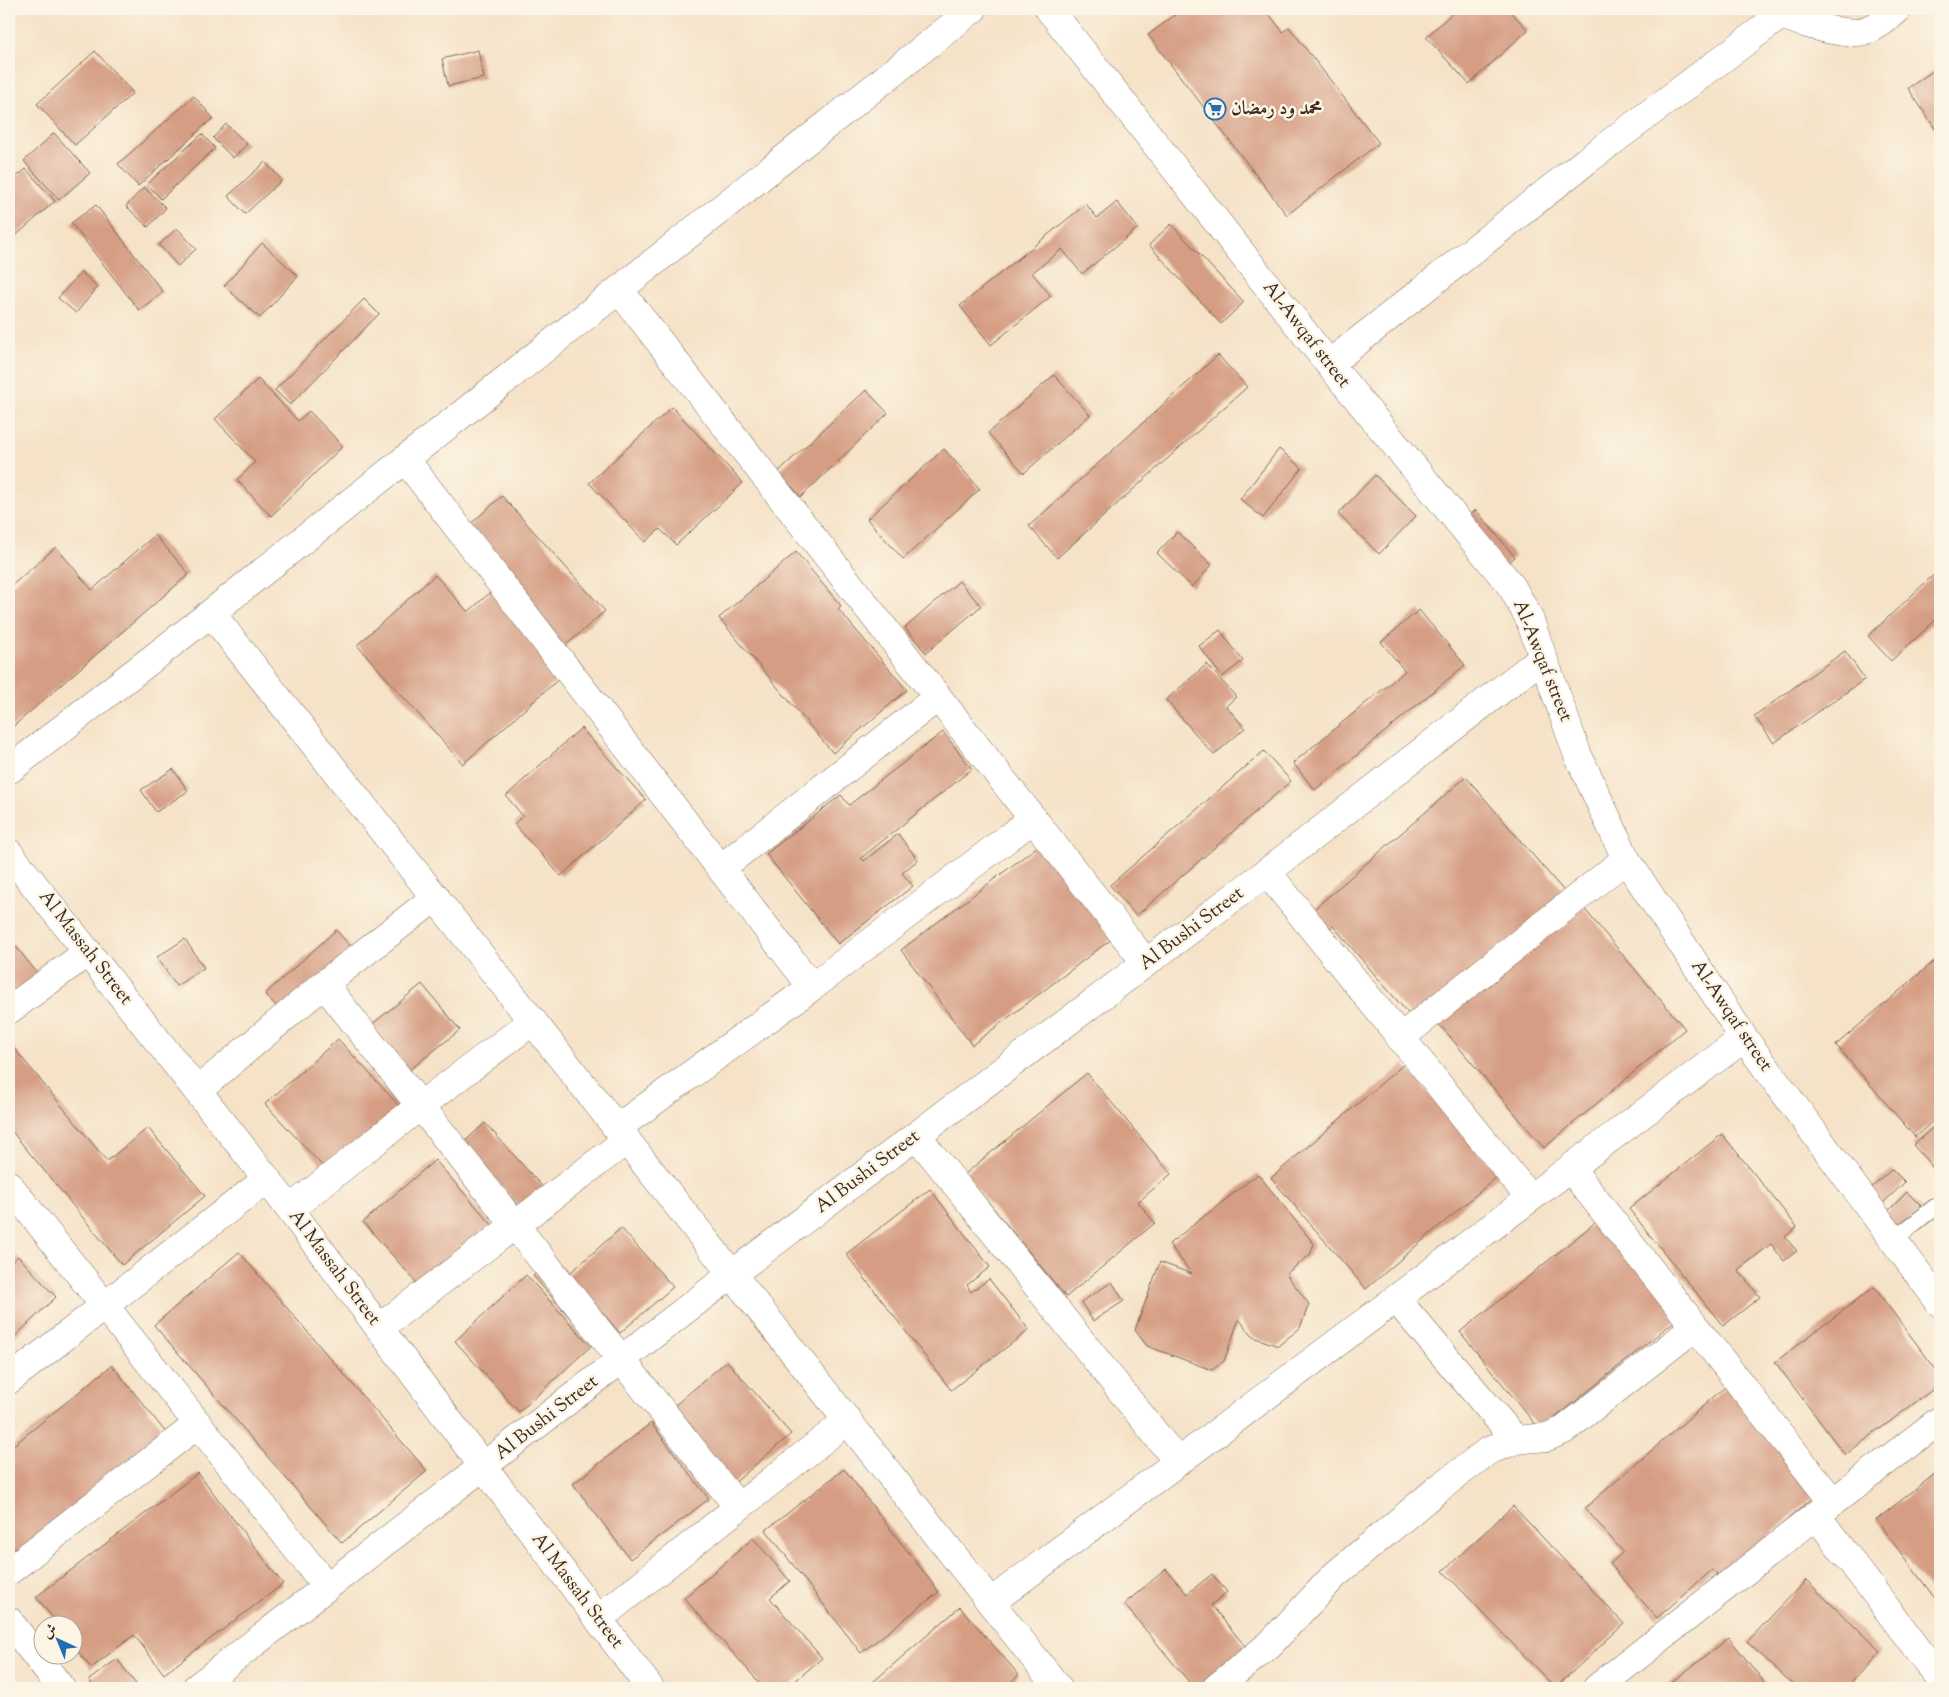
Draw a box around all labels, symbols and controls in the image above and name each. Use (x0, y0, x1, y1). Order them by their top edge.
place label: محمد ود رمضان (1231, 96, 1322, 123)
supermarket icon: محمد ود رمضان (1203, 97, 1227, 121)
street label: Al-Awqaf street (1256, 276, 1357, 395)
street label: Al-Awqaf street (1505, 596, 1579, 726)
street label: Al Bushi Street (1134, 880, 1250, 977)
street label: Al Massah Street (32, 885, 139, 1011)
street label: Al-Awqaf street (1684, 955, 1779, 1078)
street label: Al Bushi Street (810, 1123, 926, 1220)
street label: Al Massah Street (281, 1204, 387, 1332)
street label: Al Bushi Street (490, 1369, 605, 1467)
street label: Al Massah Street (524, 1527, 630, 1655)
north arrow (32, 1614, 82, 1664)
text: ش (38, 1620, 62, 1644)

